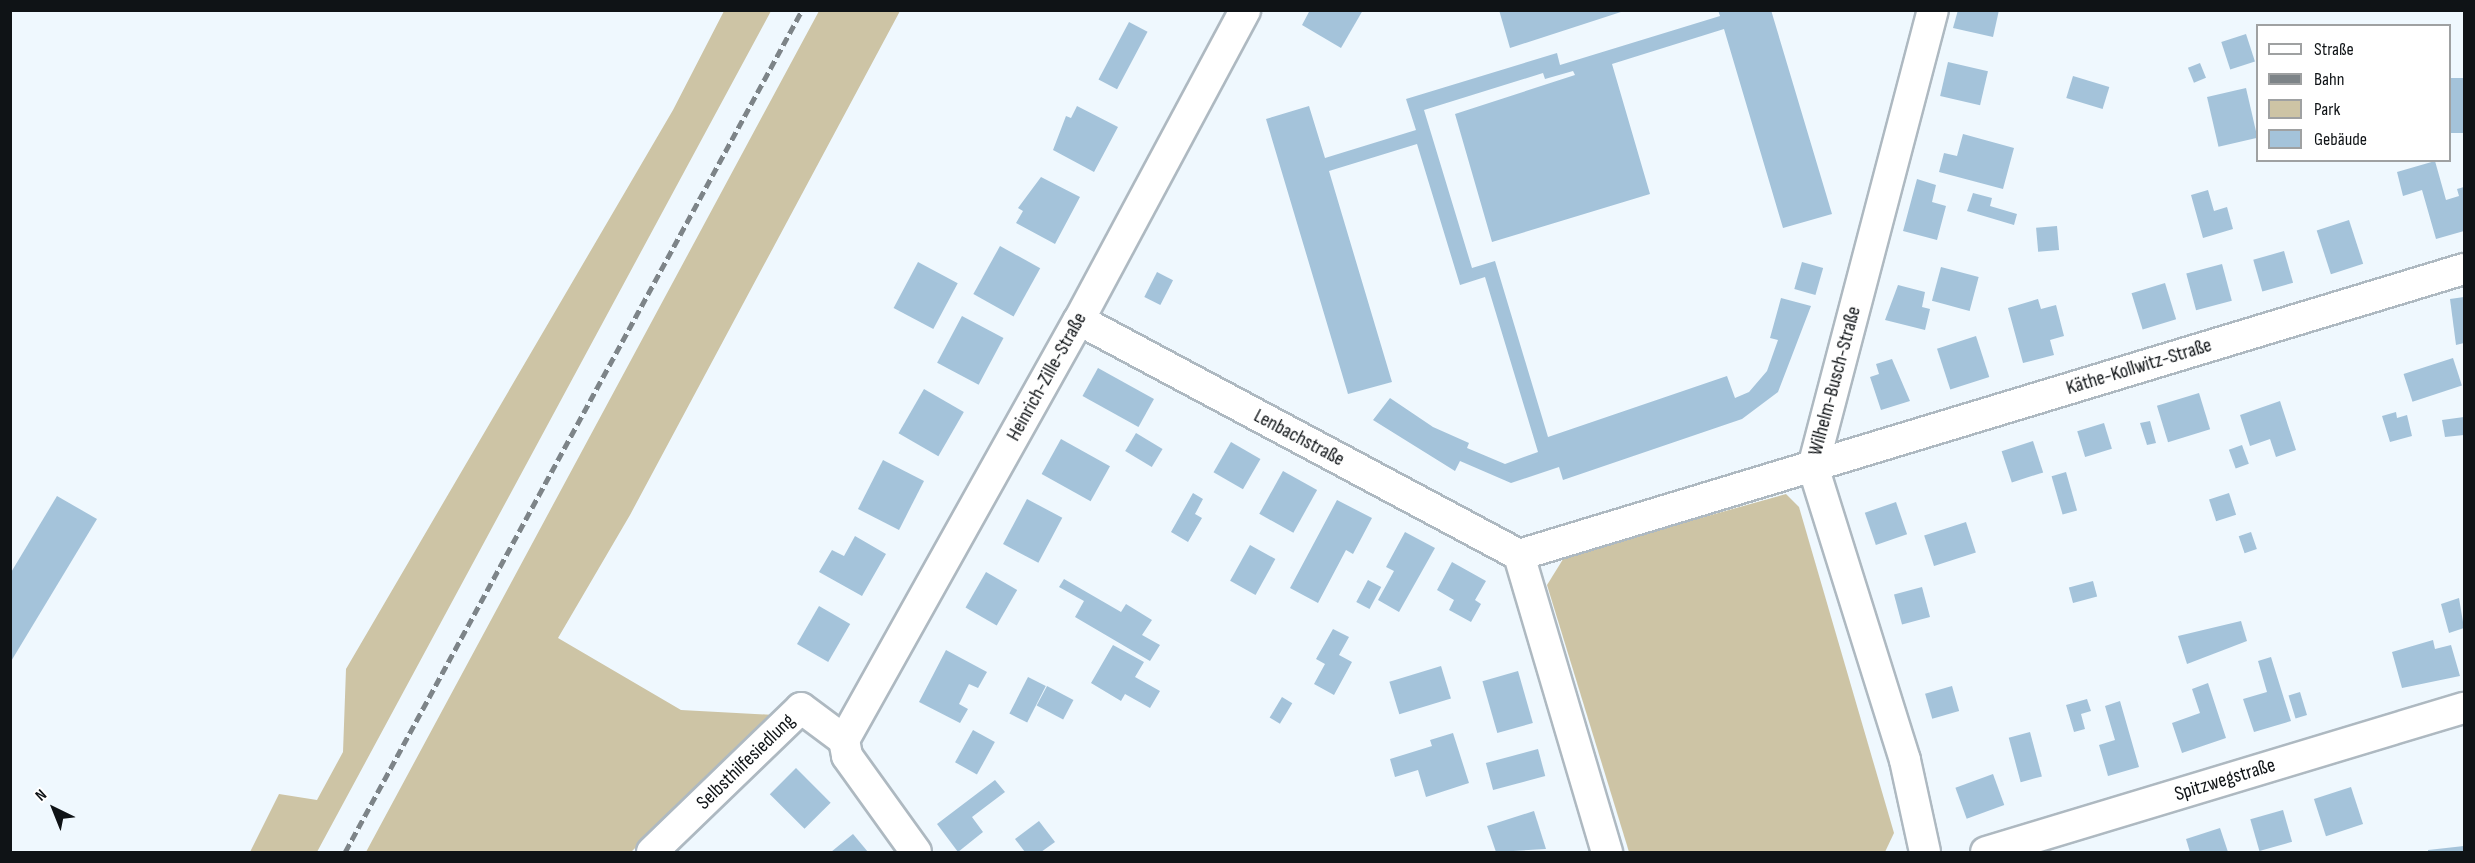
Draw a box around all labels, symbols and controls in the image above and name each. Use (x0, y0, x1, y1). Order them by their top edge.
legend (2256, 24, 2451, 162)
text: Straße (2314, 39, 2354, 60)
text: Bahn (2314, 69, 2344, 90)
text: Park (2314, 99, 2340, 120)
text: Gebäude (2314, 129, 2367, 150)
street label: Wilhelm-Busch-Straße (1804, 304, 1866, 458)
street label: Heinrich-Zille-Straße (1002, 309, 1092, 445)
street label: Käthe-Kollwitz-Straße (2063, 333, 2215, 401)
street label: Lenbachstraße (1250, 404, 1348, 472)
street label: Selbsthilfesiedlung (692, 709, 800, 815)
street label: Spitzwegstraße (2172, 753, 2278, 807)
north arrow (24, 779, 84, 839)
text: N (32, 786, 51, 805)

